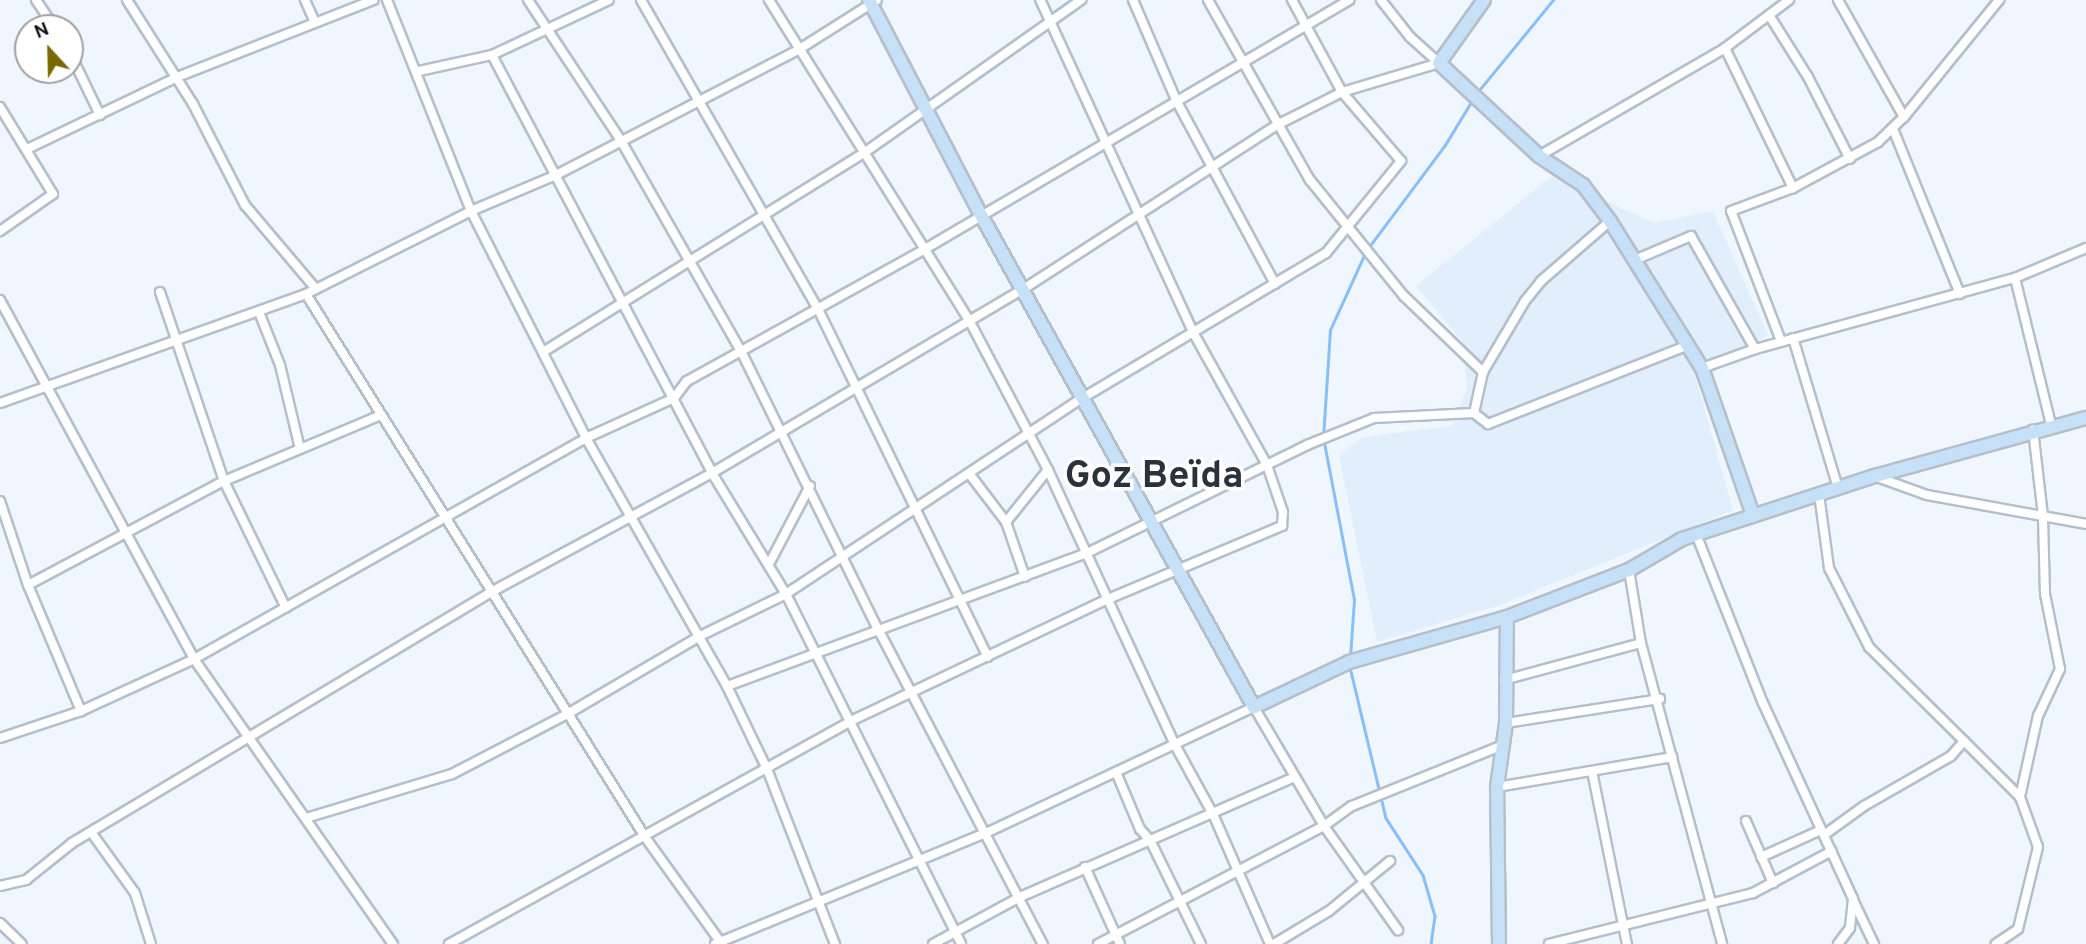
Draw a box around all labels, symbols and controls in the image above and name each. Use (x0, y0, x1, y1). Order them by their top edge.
north arrow (14, 14, 84, 84)
text: N (31, 18, 53, 45)
district label: Goz Beïda (1065, 455, 1243, 501)

